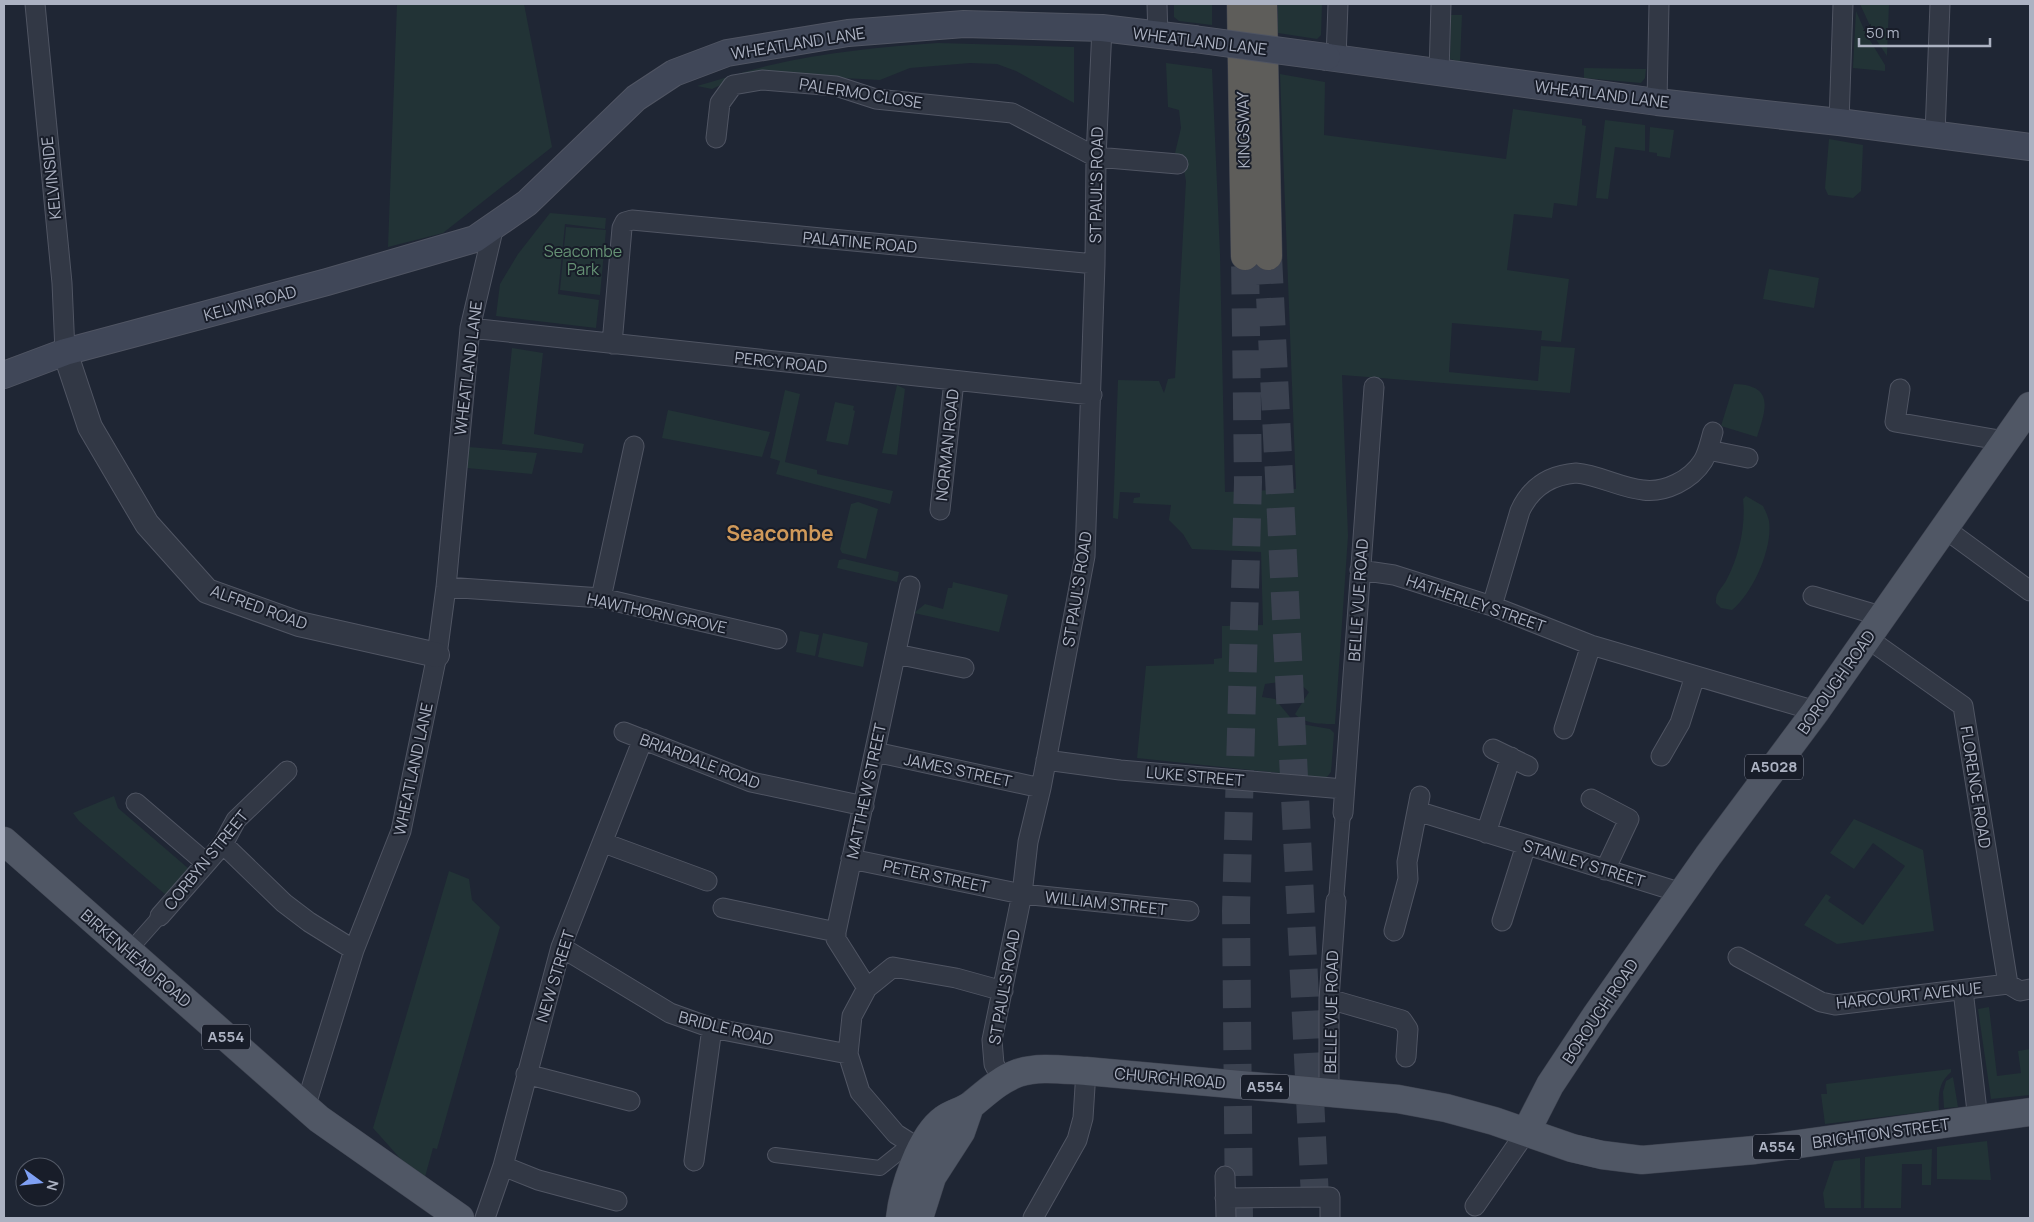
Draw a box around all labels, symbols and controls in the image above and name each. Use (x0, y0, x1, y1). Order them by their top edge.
scale bar (1859, 15, 1990, 47)
street label: WHEATLAND LANE (729, 22, 867, 64)
street label: WHEATLAND LANE (1131, 22, 1269, 60)
text: 50 m (1866, 22, 1900, 43)
street label: PALERMO CLOSE (798, 72, 924, 114)
street label: WHEATLAND LANE (1533, 75, 1671, 113)
street label: KINGSWAY (1231, 91, 1255, 169)
street label: ST PAUL'S ROAD (1084, 126, 1108, 244)
street label: KELVINSIDE (36, 135, 66, 221)
street label: PALATINE ROAD (802, 226, 919, 258)
park label: Seacombe Park (544, 240, 622, 280)
street label: KELVIN ROAD (201, 280, 299, 326)
street label: WHEATLAND LANE (449, 299, 487, 437)
street label: PERCY ROAD (733, 346, 829, 378)
street label: NORMAN ROAD (930, 388, 964, 502)
district label: Seacombe (726, 519, 834, 547)
street label: ST PAUL'S ROAD (1057, 529, 1097, 648)
street label: BELLE VUE ROAD (1343, 538, 1373, 662)
street label: HATHERLEY STREET (1403, 569, 1549, 637)
street label: ALFRED ROAD (207, 579, 311, 635)
street label: HAWTHORN GROVE (585, 587, 729, 639)
street label: BOROUGH ROAD (1792, 626, 1880, 738)
street label: WHEATLAND LANE (388, 701, 438, 837)
street label: MATTHEW STREET (841, 721, 891, 861)
street label: FLORENCE ROAD (1955, 724, 1997, 850)
street label: BRIARDALE ROAD (637, 728, 764, 794)
street label: JAMES STREET (902, 748, 1014, 792)
road number: A5028 (1745, 754, 1803, 780)
street label: LUKE STREET (1145, 761, 1245, 791)
street label: CORBYN STREET (159, 805, 253, 915)
street label: STANLEY STREET (1520, 834, 1648, 892)
street label: PETER STREET (881, 854, 992, 898)
street label: WILLIAM STREET (1044, 886, 1169, 920)
street label: BIRKENHEAD ROAD (76, 904, 196, 1012)
street label: NEW STREET (531, 927, 580, 1025)
street label: ST PAUL'S ROAD (983, 927, 1025, 1046)
street label: BELLE VUE ROAD (1319, 950, 1343, 1074)
street label: BOROUGH ROAD (1557, 954, 1643, 1068)
street label: HARCOURT AVENUE (1835, 976, 1983, 1014)
street label: BRIDLE ROAD (676, 1006, 776, 1050)
road number: A554 (202, 1024, 250, 1050)
street label: CHURCH ROAD (1114, 1062, 1227, 1094)
road number: A554 (1241, 1074, 1289, 1100)
street label: BRIGHTON STREET (1811, 1112, 1952, 1154)
road number: A554 (1753, 1134, 1801, 1160)
north arrow (15, 1157, 65, 1207)
text: N (43, 1178, 64, 1193)

